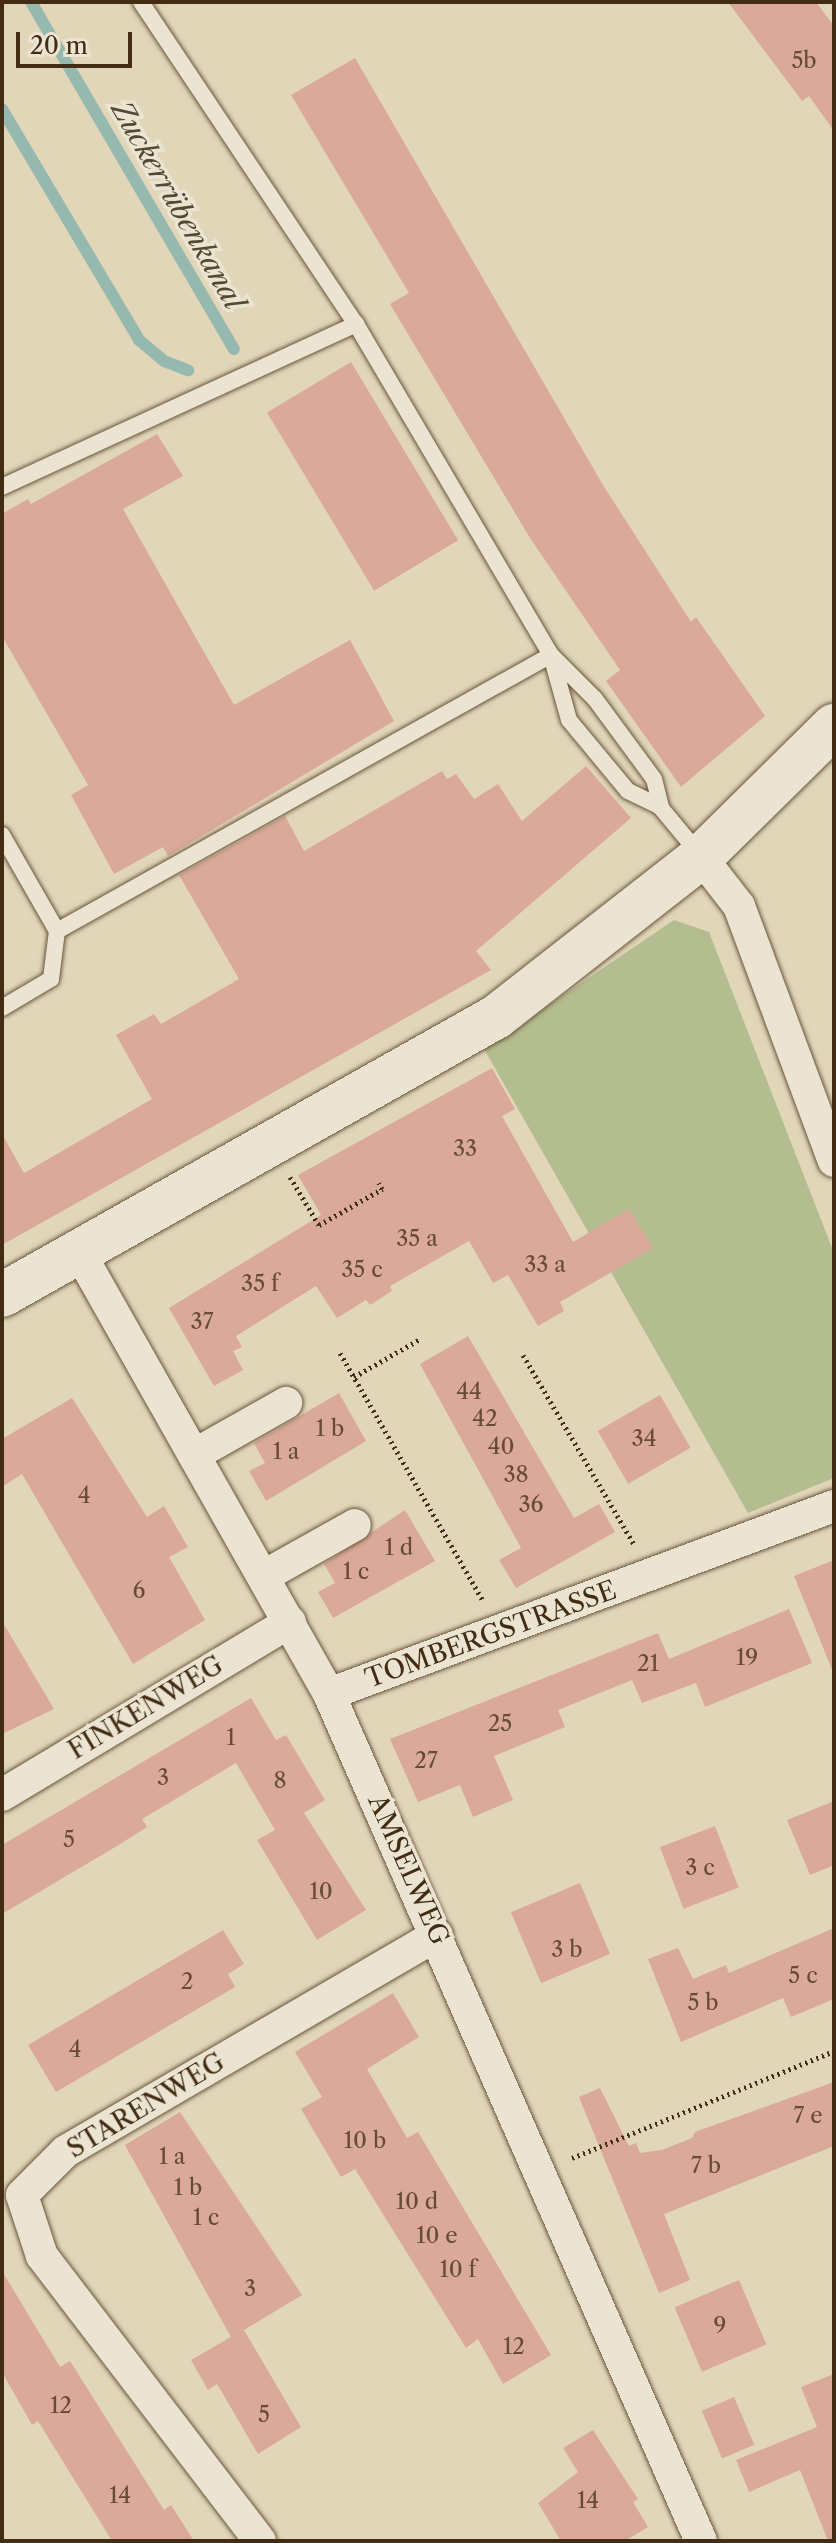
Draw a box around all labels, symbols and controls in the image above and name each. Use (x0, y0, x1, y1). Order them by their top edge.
scale bar (20, 16, 136, 66)
text: 20 m (30, 31, 88, 60)
house number: 5b (791, 48, 817, 74)
water label: Zuckerrübenkanal (104, 94, 252, 316)
house number: 33 (453, 1136, 477, 1162)
house number: 35 a (396, 1226, 438, 1252)
house number: 33 a (524, 1252, 566, 1278)
house number: 35 c (341, 1257, 383, 1283)
house number: 35 f (241, 1271, 279, 1297)
house number: 37 (191, 1309, 213, 1335)
house number: 44 (456, 1379, 482, 1405)
house number: 42 (472, 1406, 498, 1432)
house number: 1 b (316, 1416, 344, 1442)
house number: 34 (632, 1426, 656, 1452)
house number: 40 (488, 1434, 514, 1460)
house number: 1 a (273, 1439, 299, 1465)
house number: 38 (503, 1462, 529, 1488)
house number: 4 (78, 1483, 90, 1509)
house number: 36 (519, 1492, 543, 1518)
house number: 1 d (385, 1535, 413, 1561)
house number: 1 c (343, 1559, 369, 1585)
street label: TOMBERGSTRASSE (361, 1575, 621, 1695)
house number: 6 (133, 1578, 145, 1604)
house number: 19 (736, 1645, 758, 1671)
street label: FINKENWEG (63, 1650, 229, 1766)
house number: 21 (637, 1651, 659, 1677)
house number: 25 (488, 1711, 512, 1737)
house number: 1 (226, 1725, 236, 1751)
house number: 27 (414, 1748, 438, 1774)
house number: 3 (157, 1765, 169, 1791)
house number: 8 (273, 1768, 287, 1794)
street label: AMSELWEG (361, 1790, 455, 1950)
house number: 5 (63, 1827, 75, 1853)
house number: 3 c (685, 1855, 715, 1881)
house number: 10 (309, 1879, 333, 1905)
house number: 3 b (551, 1937, 583, 1963)
house number: 5 c (788, 1963, 818, 1989)
house number: 2 (181, 1969, 193, 1995)
house number: 5 b (687, 1990, 719, 2016)
house number: 4 (69, 2037, 81, 2063)
street label: STARENWEG (62, 2047, 230, 2165)
house number: 7 e (793, 2103, 823, 2129)
house number: 10 b (344, 2128, 386, 2154)
house number: 1 a (159, 2144, 185, 2170)
house number: 7 b (691, 2153, 721, 2179)
house number: 1 b (174, 2175, 202, 2201)
house number: 10 d (396, 2189, 438, 2215)
house number: 1 c (193, 2205, 219, 2231)
house number: 10 e (416, 2223, 458, 2249)
house number: 10 f (440, 2257, 476, 2283)
house number: 3 (244, 2276, 256, 2302)
house number: 9 (714, 2313, 726, 2339)
house number: 12 (503, 2334, 525, 2360)
house number: 12 (50, 2393, 72, 2419)
house number: 5 (258, 2402, 270, 2428)
house number: 14 (109, 2483, 131, 2509)
house number: 14 (577, 2488, 599, 2514)

